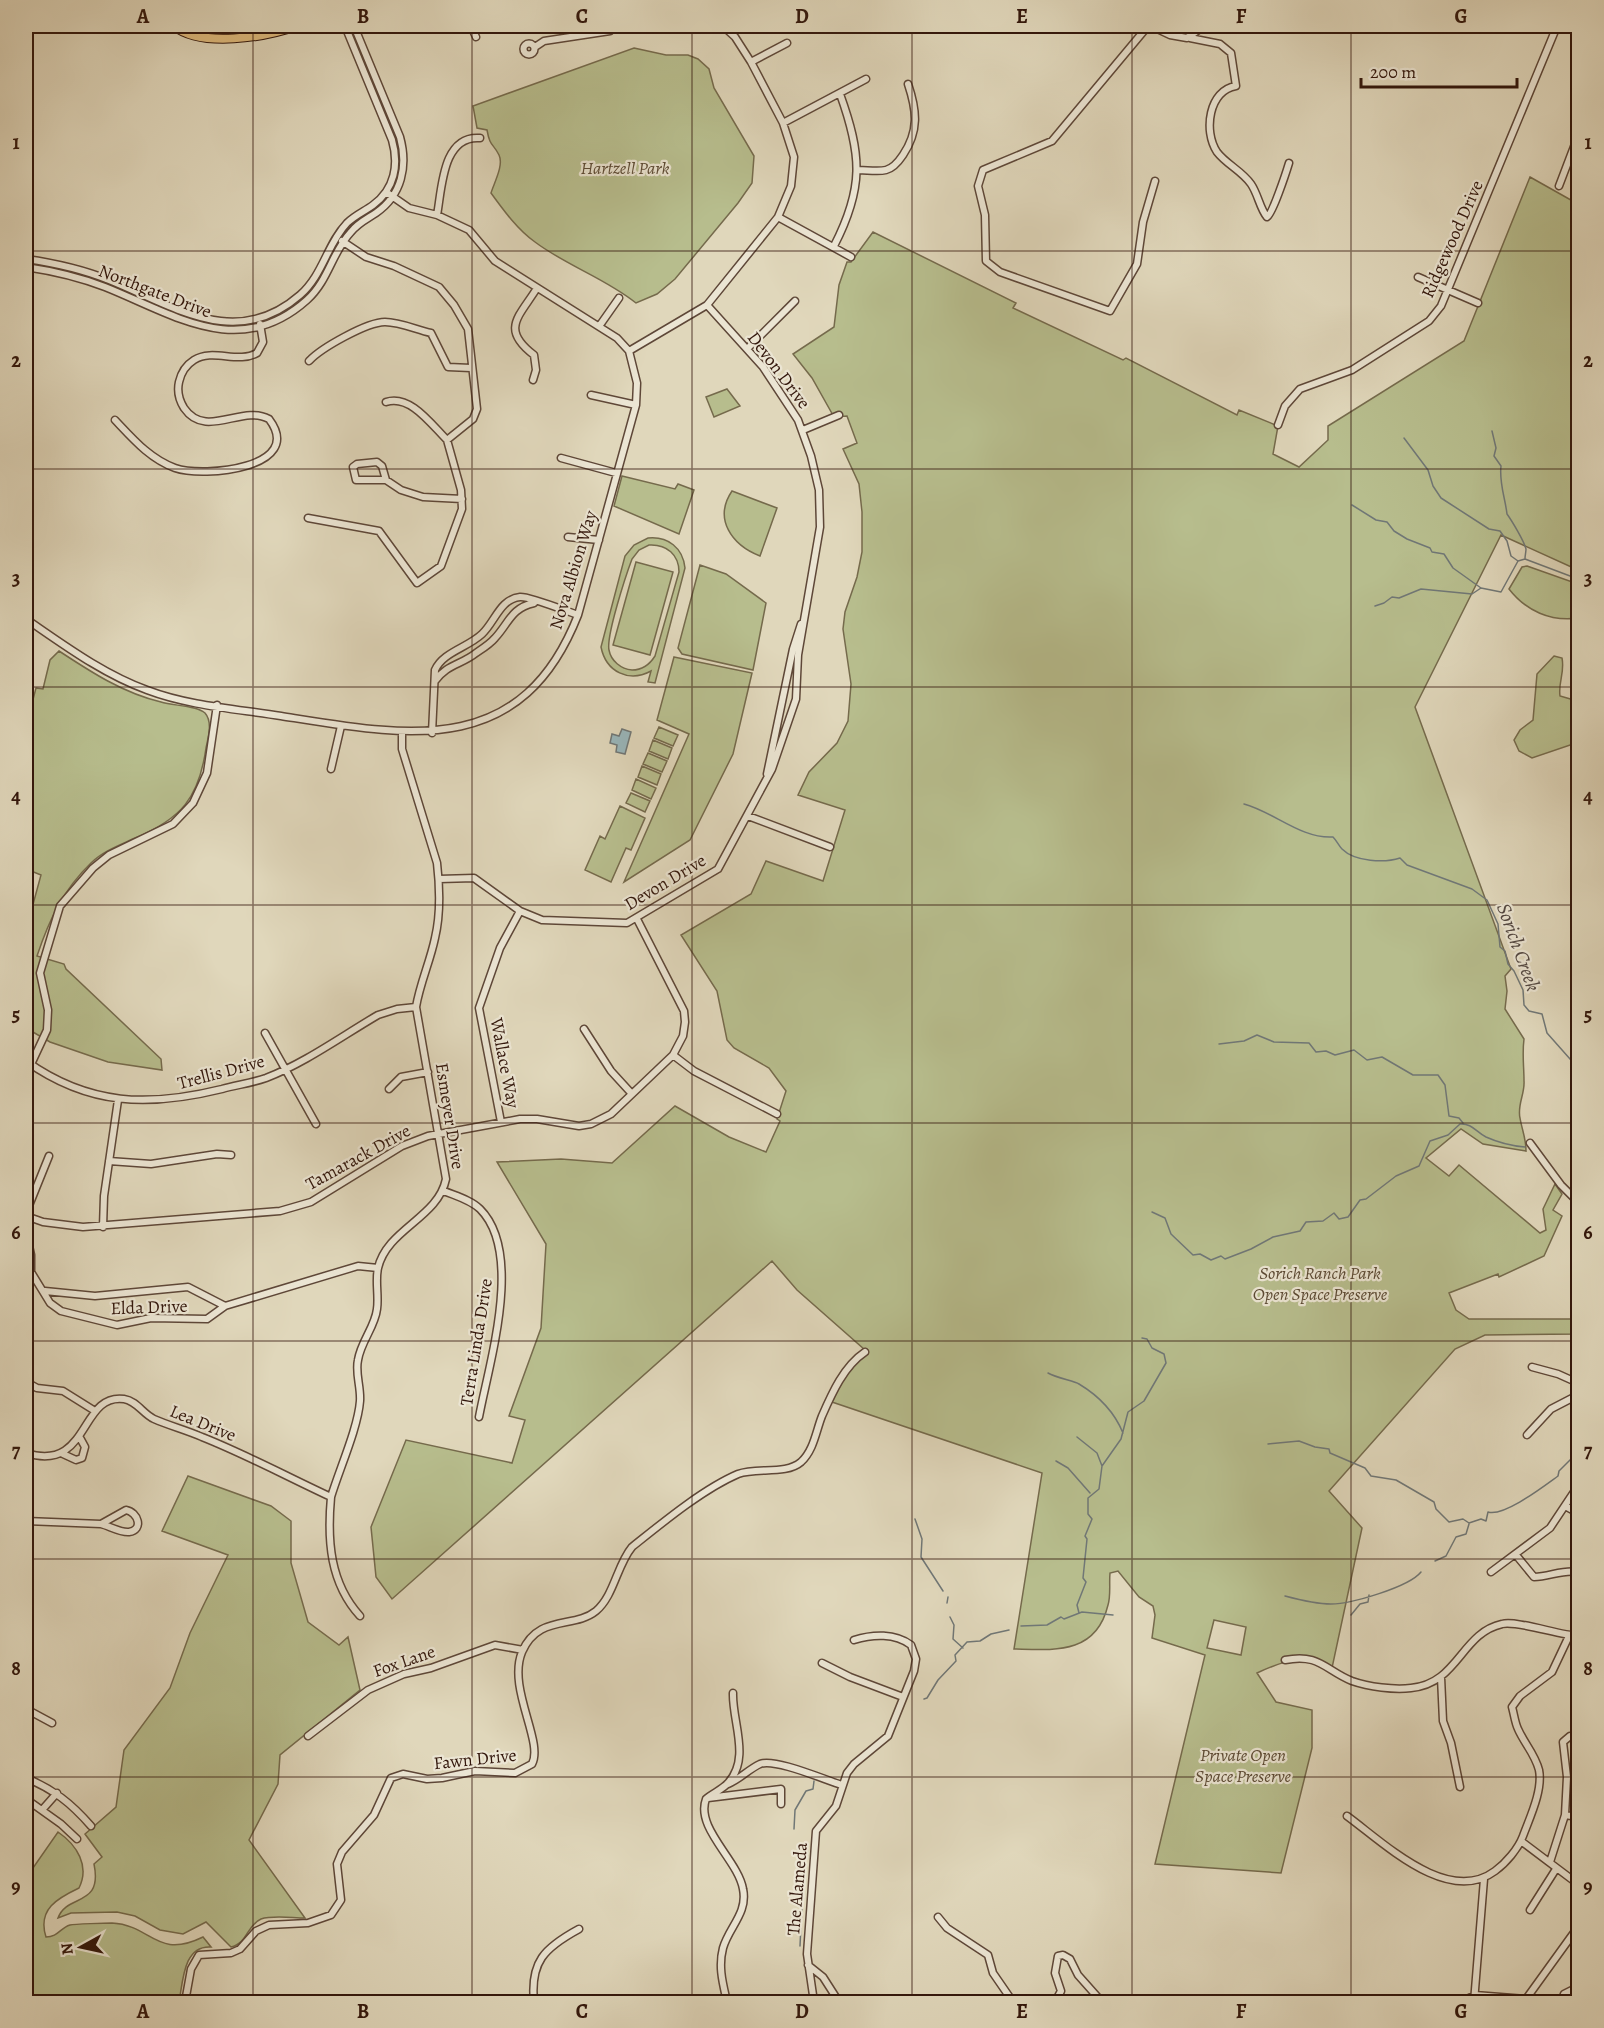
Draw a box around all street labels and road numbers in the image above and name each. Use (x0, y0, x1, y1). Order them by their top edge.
street label: Ridgewood Drive (1415, 176, 1489, 302)
street label: Northgate Drive (95, 258, 215, 324)
street label: Devon Drive (742, 326, 816, 414)
street label: Nova Albion Way (543, 507, 603, 633)
street label: Devon Drive (620, 848, 710, 916)
street label: Wallace Way (484, 1015, 526, 1111)
street label: Trellis Drive (175, 1049, 267, 1095)
street label: Esmeyer Drive (430, 1061, 470, 1171)
street label: Tamarack Drive (301, 1118, 415, 1196)
street label: Terra Linda Drive (454, 1277, 498, 1407)
street label: Elda Drive (110, 1294, 188, 1320)
street label: Lea Drive (166, 1399, 240, 1447)
street label: Fox Lane (370, 1639, 438, 1683)
street label: Fawn Drive (432, 1743, 518, 1775)
street label: The Alameda (781, 1841, 813, 1937)

